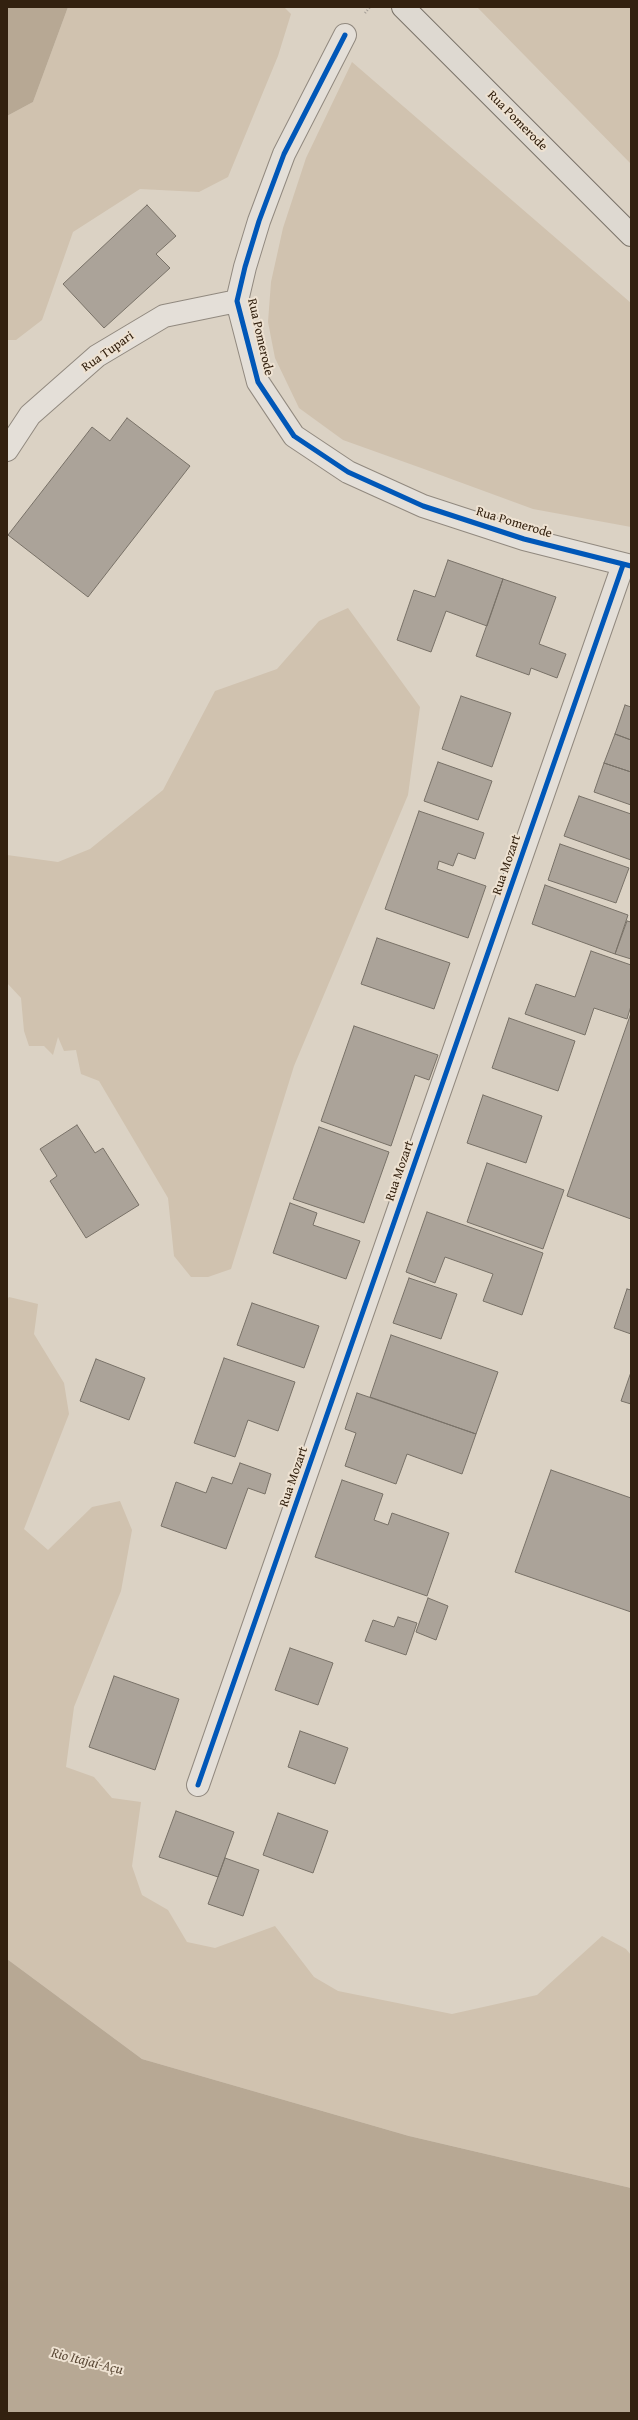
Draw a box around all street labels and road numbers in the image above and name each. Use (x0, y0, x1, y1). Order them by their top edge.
street label: Rua Pomerode (484, 88, 550, 154)
street label: Rua Pomerode (244, 297, 276, 377)
street label: Rua Tupari (79, 328, 137, 376)
street label: Rua Pomerode (474, 504, 554, 542)
street label: Rua Mozart (489, 833, 525, 897)
street label: Rua Mozart (382, 1139, 418, 1203)
street label: Rua Mozart (276, 1445, 312, 1509)

